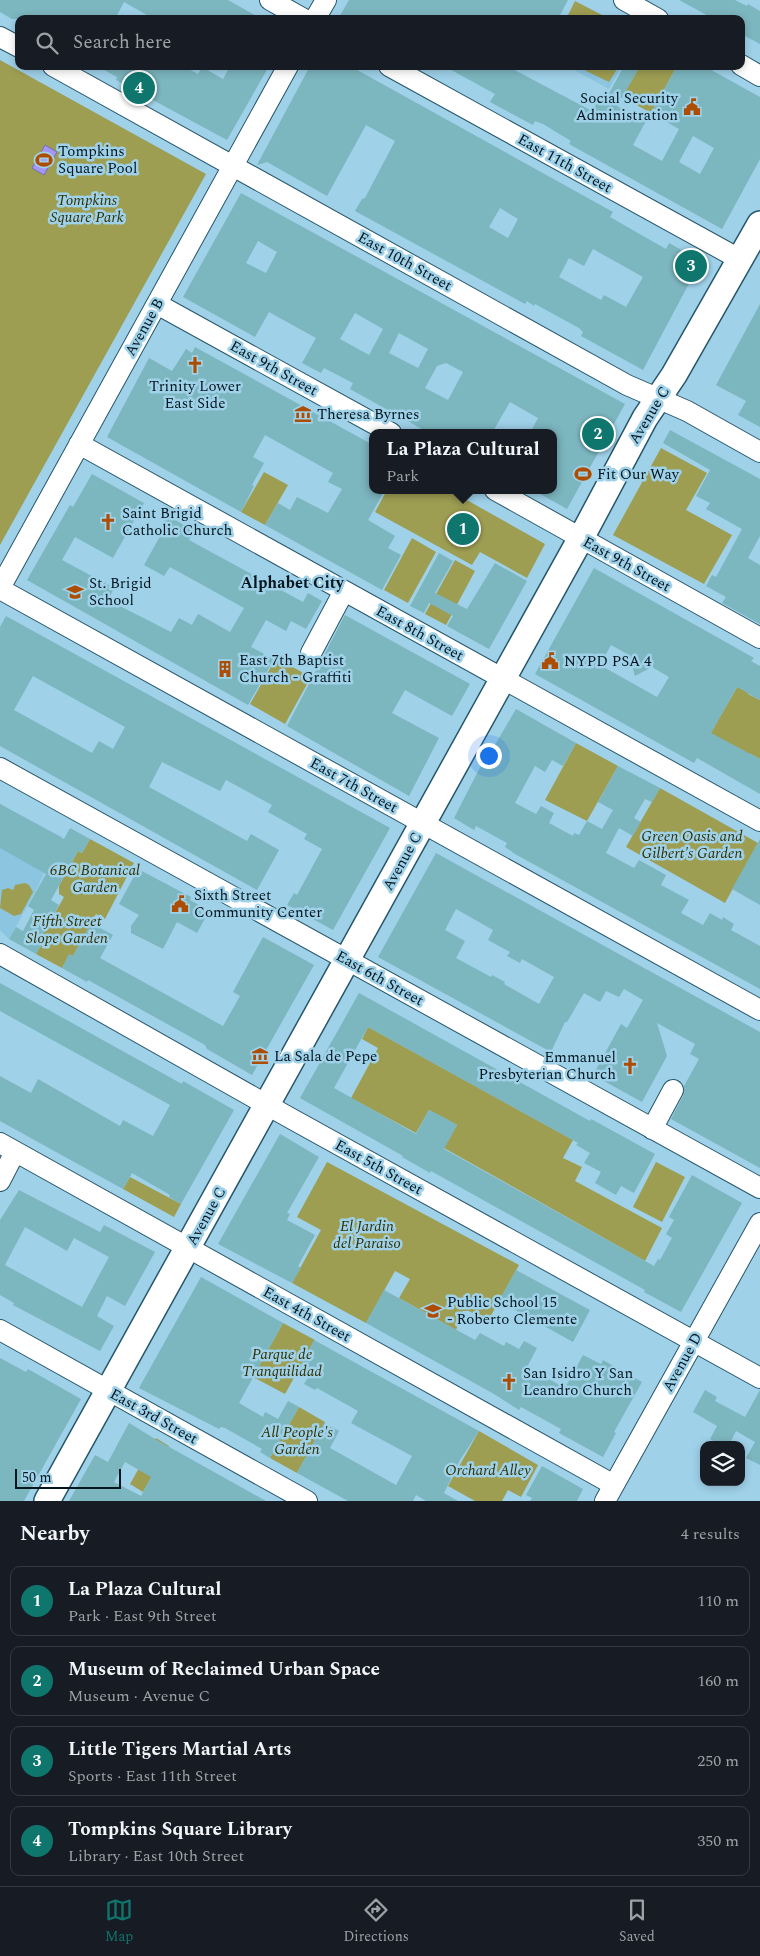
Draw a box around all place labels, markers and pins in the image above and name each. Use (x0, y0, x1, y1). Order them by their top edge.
pin: 4 (123, 69, 155, 107)
place label: Social Security Administration (576, 87, 679, 127)
public building icon: Social Security Administration (682, 97, 702, 117)
place label: Tompkins Square Pool (58, 140, 137, 180)
sports icon: Tompkins Square Pool (34, 150, 54, 170)
pin: 3 (675, 247, 707, 285)
church icon: Trinity Lower East Side (185, 355, 205, 375)
place label: Trinity Lower East Side (149, 375, 241, 415)
place label: Theresa Byrnes (317, 403, 419, 426)
museum icon: Theresa Byrnes (293, 404, 313, 424)
pin: 2 (582, 415, 614, 453)
place label: Fit Our Way (597, 463, 680, 486)
sports icon: Fit Our Way (573, 464, 593, 484)
place label: Saint Brigid Catholic Church (122, 502, 233, 542)
pin: 1 (447, 510, 479, 548)
church icon: Saint Brigid Catholic Church (98, 512, 118, 532)
place label: St. Brigid School (89, 572, 152, 612)
school or university icon: St. Brigid School (65, 582, 85, 602)
place label: East 7th Baptist Church - Graffiti (239, 649, 352, 689)
place label: NYPD PSA 4 (564, 650, 652, 673)
public building icon: NYPD PSA 4 (540, 651, 560, 671)
building icon: East 7th Baptist Church - Graffiti (215, 659, 235, 679)
place label: Sixth Street Community Center (194, 884, 322, 924)
public building icon: Sixth Street Community Center (170, 894, 190, 914)
place label: La Sala de Pepe (274, 1045, 377, 1068)
museum icon: La Sala de Pepe (250, 1046, 270, 1066)
place label: Emmanuel Presbyterian Church (478, 1046, 616, 1086)
church icon: Emmanuel Presbyterian Church (620, 1056, 640, 1076)
place label: Public School 15 - Roberto Clemente (447, 1291, 577, 1331)
school or university icon: Public School 15 - Roberto Clemente (423, 1301, 443, 1321)
place label: San Isidro Y San Leandro Church (523, 1362, 633, 1402)
church icon: San Isidro Y San Leandro Church (499, 1372, 519, 1392)

